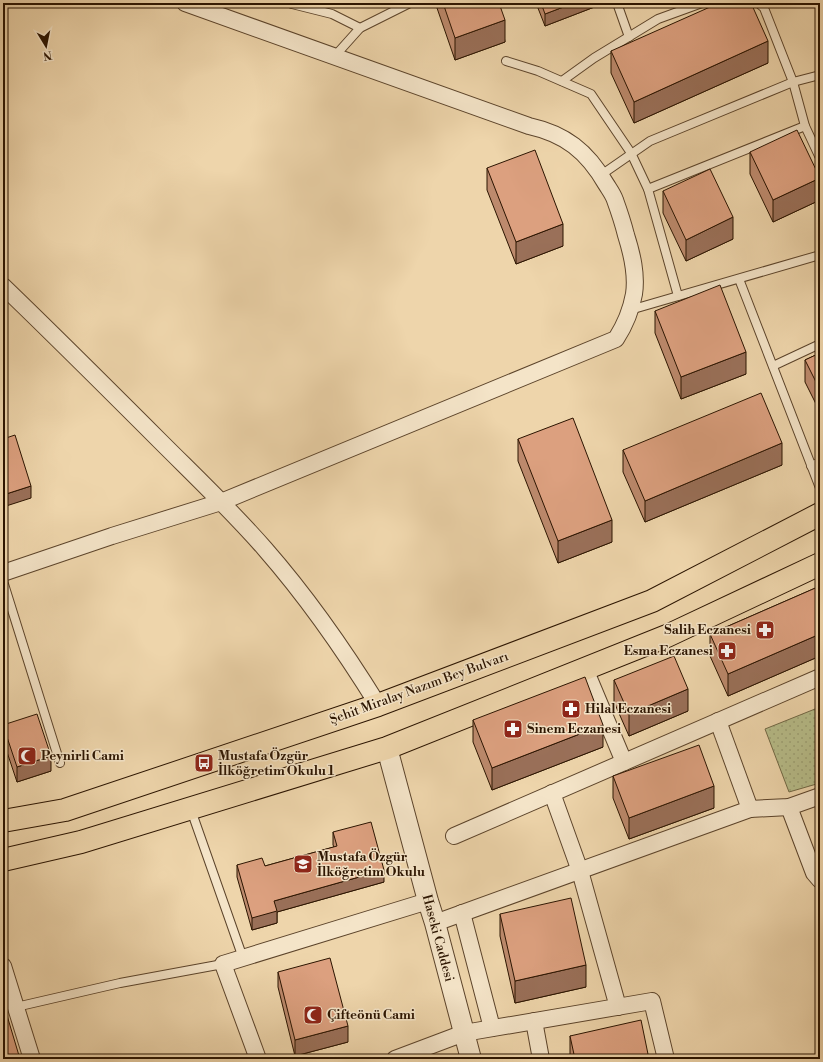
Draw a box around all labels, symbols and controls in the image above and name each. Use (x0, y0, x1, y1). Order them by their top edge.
north arrow (26, 26, 66, 66)
text: N (42, 47, 53, 63)
pharmacy icon: Salih Eczanesi (754, 619, 776, 641)
place label: Salih Eczanesi (664, 622, 751, 638)
pharmacy icon: Esma Eczanesi (716, 640, 738, 662)
place label: Esma Eczanesi (624, 643, 713, 659)
street label: Şehit Miralay Nazım Bey Bulvarı (327, 648, 511, 728)
pharmacy icon: Hilal Eczanesi (560, 698, 582, 720)
place label: Hilal Eczanesi (585, 701, 671, 717)
pharmacy icon: Sinem Eczanesi (502, 718, 524, 740)
place label: Sinem Eczanesi (527, 721, 621, 737)
mosque icon: Peynirli Cami (16, 745, 38, 767)
place label: Mustafa Özgür İlköğretim Okulu 1 (218, 747, 335, 779)
place label: Peynirli Cami (41, 748, 124, 764)
bus stop icon: Mustafa Özgür İlköğretim Okulu 1 (193, 752, 215, 774)
place label: Mustafa Özgür İlköğretim Okulu (317, 848, 425, 880)
school or university icon: Mustafa Özgür İlköğretim Okulu (292, 853, 314, 875)
street label: Haseki Caddesi (419, 893, 457, 983)
mosque icon: Çifteönü Cami (302, 1004, 324, 1026)
place label: Çifteönü Cami (327, 1007, 415, 1023)

